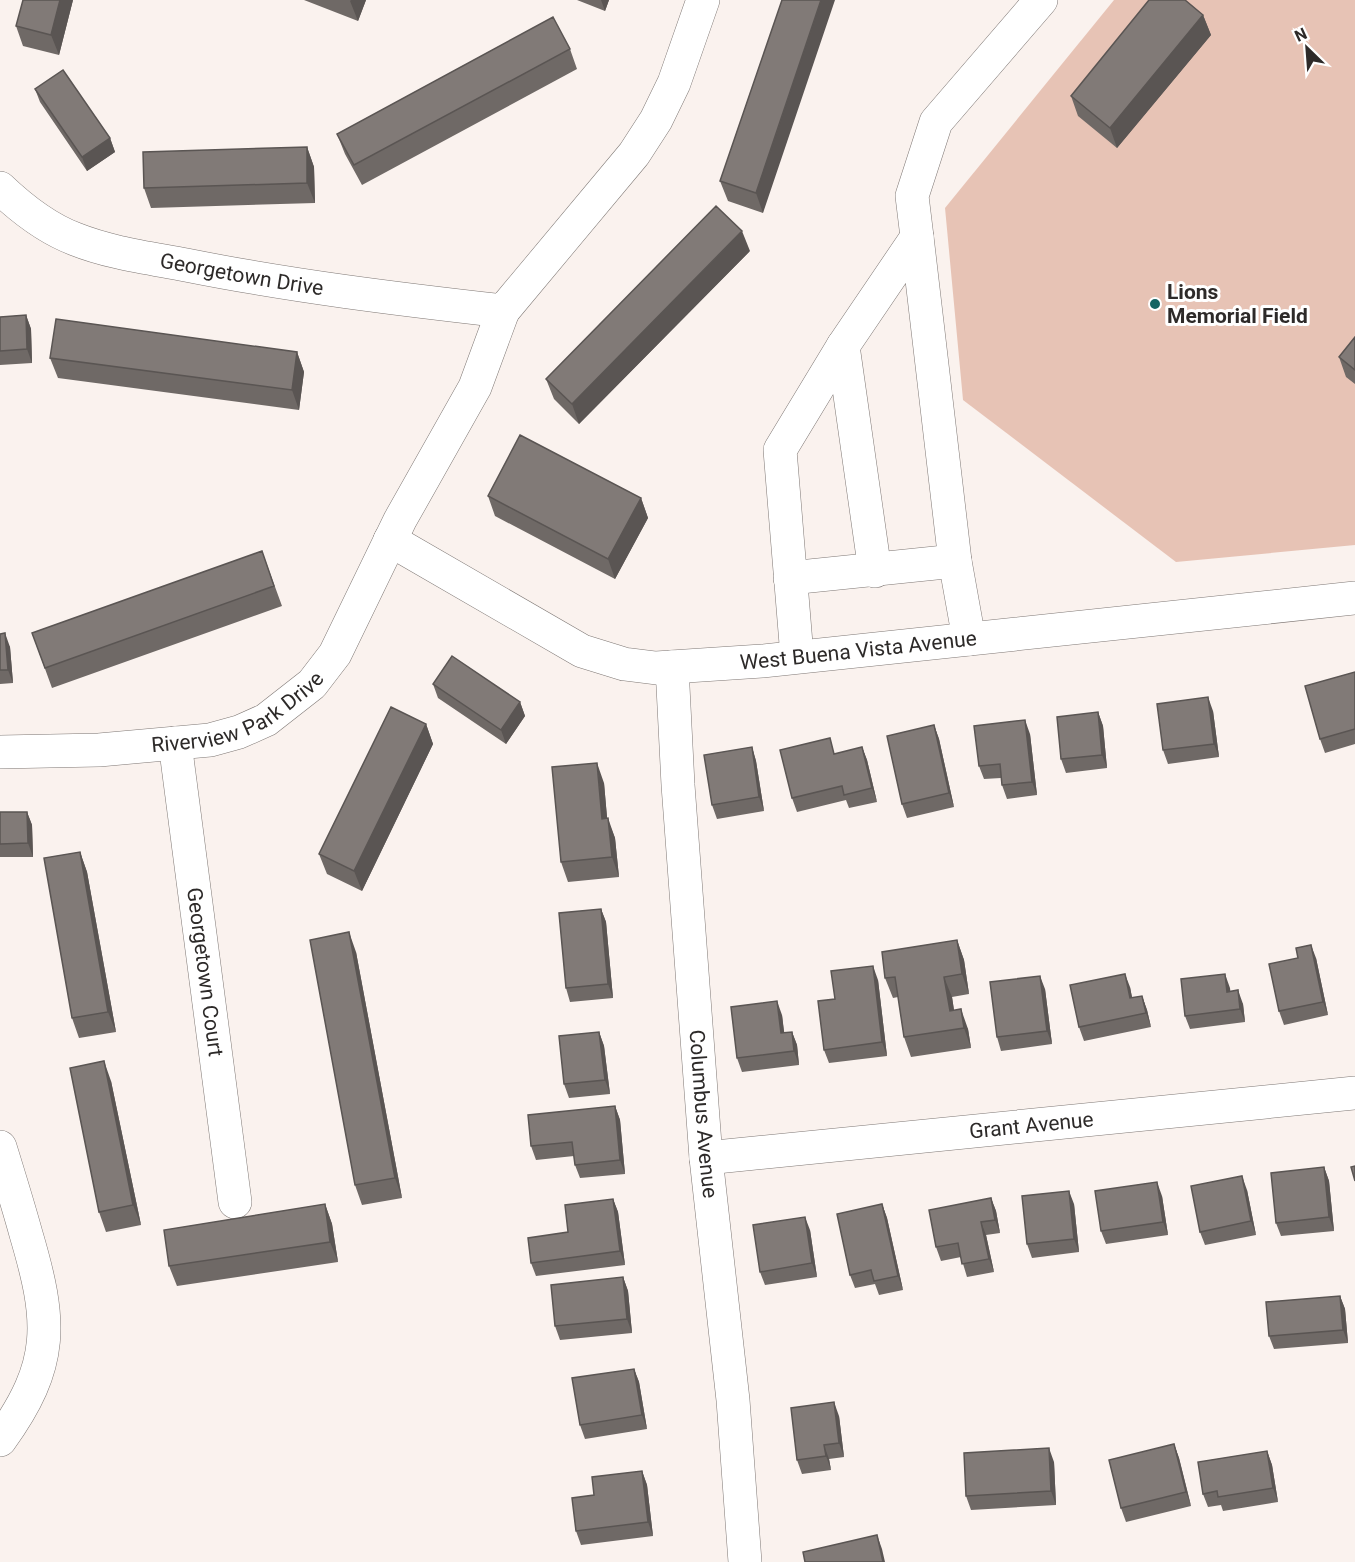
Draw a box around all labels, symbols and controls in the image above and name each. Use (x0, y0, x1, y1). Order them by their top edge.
north arrow (1277, 18, 1337, 78)
text: N (1292, 24, 1310, 46)
street label: Georgetown Drive (158, 249, 325, 300)
place label: Lions Memorial Field (1167, 280, 1308, 328)
marker: Lions Memorial Field (1148, 297, 1162, 311)
street label: West Buena Vista Avenue (739, 626, 978, 674)
street label: Riverview Park Drive (150, 667, 329, 757)
street label: Georgetown Court (182, 886, 228, 1058)
street label: Columbus Avenue (684, 1029, 722, 1199)
street label: Grant Avenue (968, 1107, 1095, 1144)

